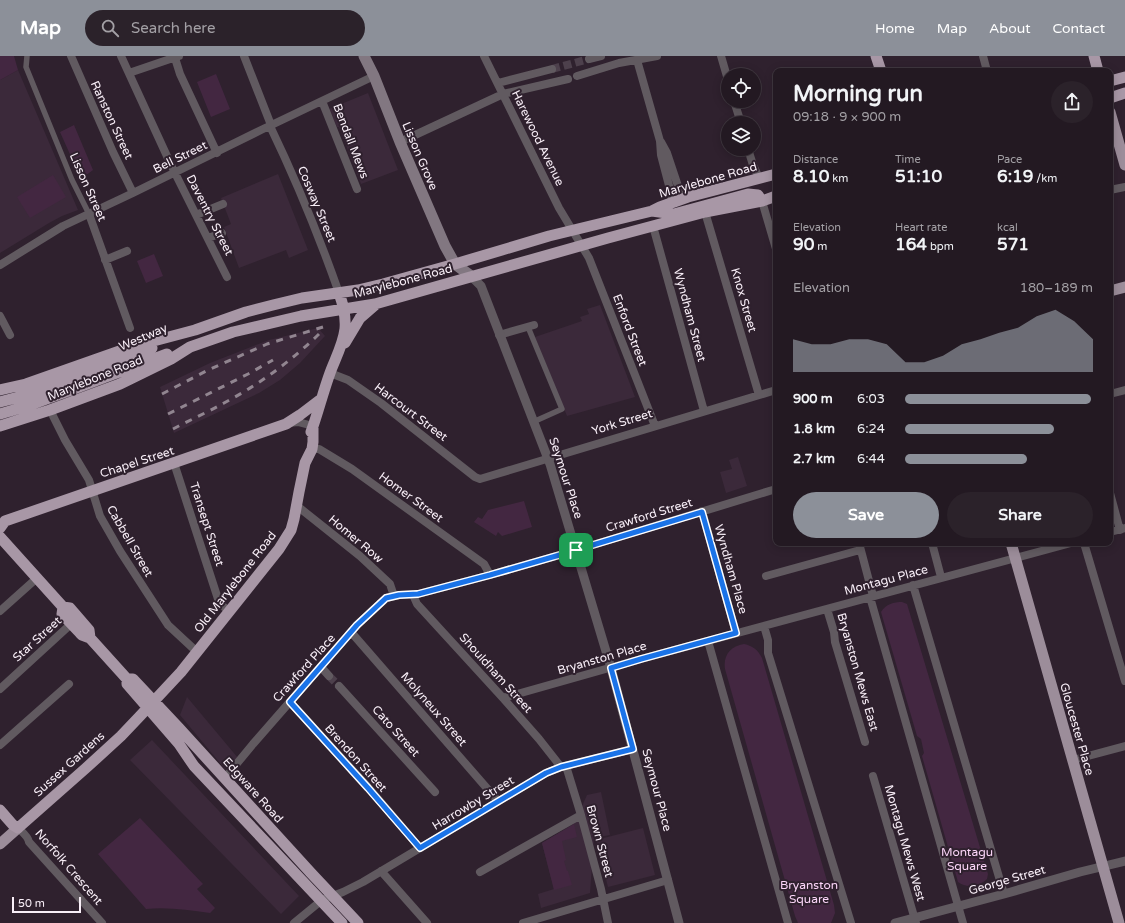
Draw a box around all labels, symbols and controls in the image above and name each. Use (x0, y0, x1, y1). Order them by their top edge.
search box (85, 10, 365, 46)
text: Map (20, 17, 61, 39)
icon: search (99, 17, 121, 39)
text: Search here (131, 19, 215, 37)
text: Home (875, 20, 915, 37)
text: Map (937, 20, 967, 37)
text: About (989, 20, 1031, 37)
text: Contact (1053, 20, 1105, 37)
map controls (721, 68, 761, 156)
button: locate (721, 68, 761, 108)
street label: Ranston Street (88, 79, 136, 162)
text: Morning run (793, 81, 923, 107)
button: share (1051, 81, 1093, 123)
street label: Harewood Avenue (509, 88, 567, 188)
street label: Bendall Mews (330, 102, 372, 181)
text: 09:18 · 9 × 900 m (793, 109, 901, 125)
button: layers (721, 116, 761, 156)
street label: Lisson Grove (399, 120, 441, 192)
street label: Bell Street (151, 138, 210, 176)
street label: Lisson Street (67, 151, 109, 224)
text: Distance (793, 153, 838, 166)
text: Time (895, 153, 921, 166)
text: Pace (997, 153, 1022, 166)
street label: Marylebone Road (657, 159, 759, 201)
street label: Cosway Street (295, 164, 339, 244)
text: 8.10 (793, 166, 829, 187)
text: 51:10 (895, 166, 942, 187)
text: 6:19 (997, 166, 1033, 187)
street label: Daventry Street (184, 172, 237, 258)
text: km (829, 172, 848, 185)
text: /km (1033, 172, 1057, 185)
text: Elevation (793, 221, 841, 234)
text: Heart rate (895, 221, 947, 234)
text: kcal (997, 221, 1018, 234)
text: 90 (793, 234, 814, 255)
text: 164 (895, 234, 927, 255)
text: 571 (997, 234, 1029, 255)
text: m (814, 240, 827, 253)
text: bpm (927, 240, 954, 253)
street label: Marylebone Road (352, 261, 454, 301)
street label: Knox Street (728, 266, 760, 334)
street label: Wyndham Street (671, 267, 709, 363)
text: Elevation (793, 280, 850, 296)
text: 180–189 m (1020, 280, 1093, 296)
street label: Enford Street (610, 292, 650, 368)
street label: Westway (117, 320, 170, 353)
street label: Marylebone Road (45, 353, 145, 403)
street label: Harcourt Street (372, 380, 451, 444)
text: 900 m (793, 391, 833, 407)
text: 6:03 (857, 391, 885, 407)
street label: York Street (590, 406, 654, 438)
text: 1.8 km (793, 421, 835, 437)
text: 6:24 (857, 421, 885, 437)
street label: Seymour Place (546, 436, 586, 521)
street label: Chapel Street (98, 443, 176, 481)
text: 2.7 km (793, 451, 835, 467)
text: 6:44 (857, 451, 885, 467)
street label: Homer Street (376, 469, 446, 525)
street label: Transept Street (187, 480, 227, 568)
button: Save (793, 492, 939, 538)
button: Share (947, 492, 1093, 538)
street label: Crawford Street (604, 495, 694, 535)
street label: Cabbell Street (104, 503, 156, 580)
street label: Homer Row (326, 512, 387, 566)
street label: Wyndham Place (712, 523, 751, 616)
street label: Old Marylebone Road (191, 529, 279, 635)
pin (559, 533, 593, 567)
icon: arrive (565, 539, 587, 561)
street label: Montagu Place (843, 562, 930, 598)
street label: Bryanston Mews East (834, 611, 882, 733)
street label: Star Street (10, 613, 64, 664)
street label: Shouldham Street (457, 630, 536, 716)
street label: Crawford Place (270, 631, 338, 705)
street label: Bryanston Place (556, 639, 648, 677)
street label: Molyneux Street (398, 669, 470, 749)
street label: Gloucester Place (1057, 681, 1097, 777)
street label: Cato Street (369, 702, 423, 760)
street label: Brendon Street (322, 721, 390, 795)
street label: Sussex Gardens (31, 728, 107, 799)
street label: Seymour Place (639, 747, 675, 833)
street label: Edgware Road (220, 754, 286, 826)
street label: Harrowby Street (430, 773, 517, 833)
street label: Montagu Mews West (882, 783, 928, 903)
street label: Brown Street (584, 803, 616, 879)
street label: Norfolk Crescent (32, 826, 106, 908)
park label: Montagu Square (941, 845, 993, 873)
street label: George Street (967, 862, 1047, 898)
park label: Bryanston Square (780, 878, 838, 906)
scale bar (12, 895, 81, 914)
text: 50 m (18, 897, 45, 910)

